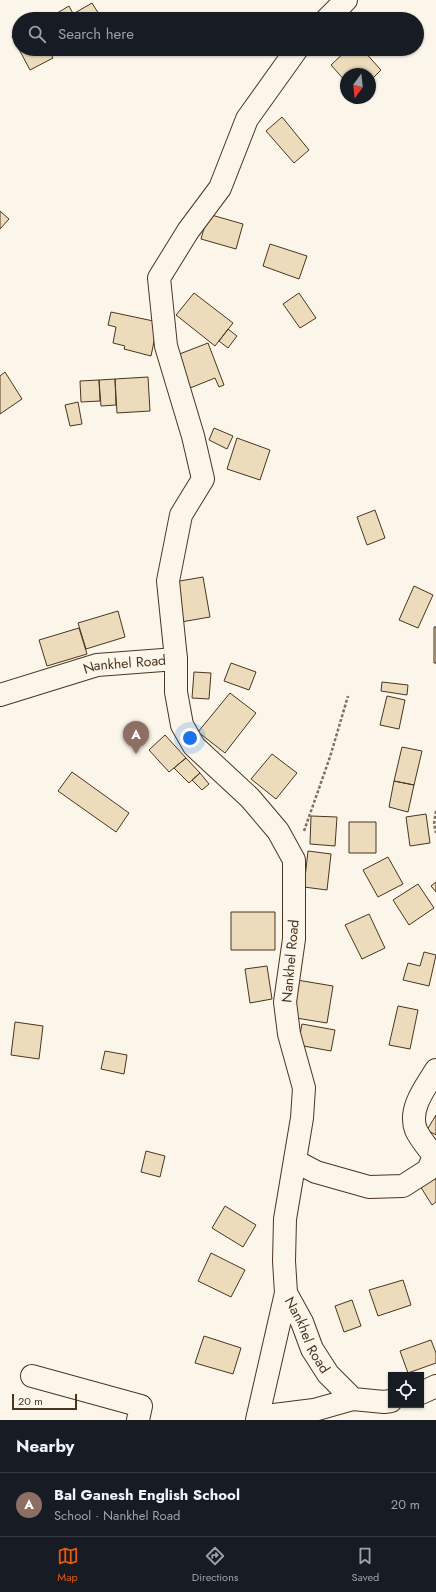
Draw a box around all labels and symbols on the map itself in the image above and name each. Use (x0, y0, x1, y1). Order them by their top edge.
north arrow (340, 68, 376, 104)
street label: Nankhel Road (80, 650, 167, 679)
pin: A (123, 721, 149, 754)
your location (180, 728, 200, 748)
street label: Nankhel Road (276, 919, 304, 1003)
street label: Nankhel Road (280, 1293, 335, 1377)
scale bar (12, 1392, 77, 1411)

